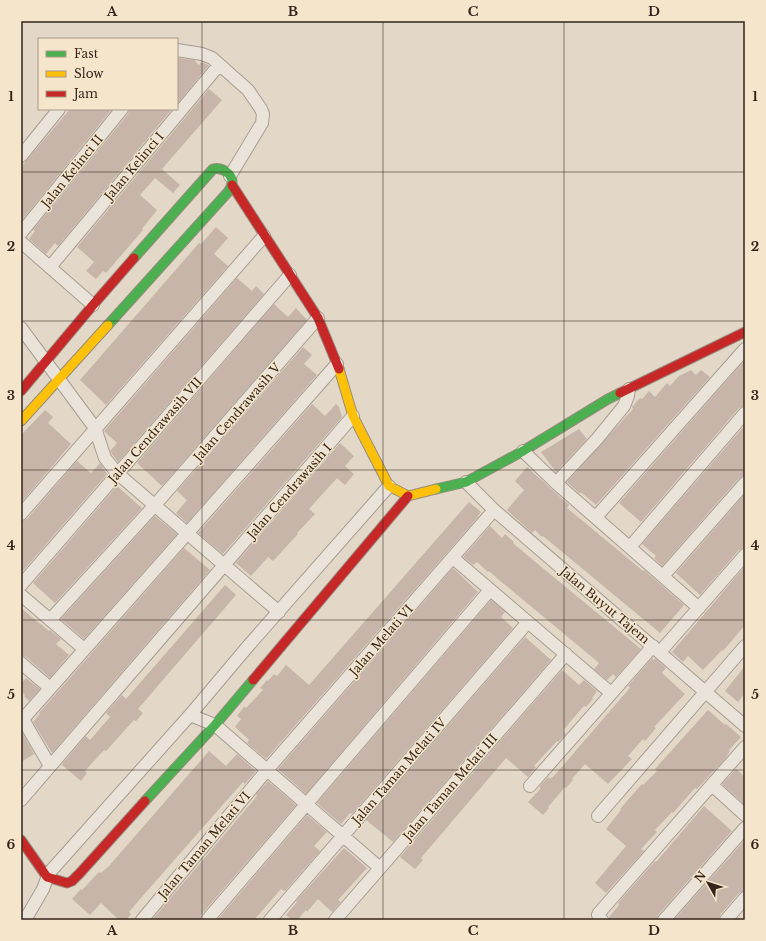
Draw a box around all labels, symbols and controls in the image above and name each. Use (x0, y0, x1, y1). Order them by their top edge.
text: A (106, 3, 118, 20)
text: B (288, 3, 298, 20)
text: C (468, 3, 479, 20)
text: D (648, 3, 660, 20)
legend (38, 38, 178, 110)
text: Fast (74, 46, 99, 61)
text: Slow (74, 66, 104, 81)
text: Jam (72, 86, 98, 101)
text: 1 (8, 88, 14, 105)
text: 1 (752, 88, 758, 105)
street label: Jalan Kelinci I (100, 129, 167, 205)
street label: Jalan Kelinci II (37, 132, 106, 212)
text: 2 (7, 238, 15, 255)
text: 2 (751, 238, 759, 255)
street label: Jalan Cendrawasih V (189, 359, 284, 466)
street label: Jalan Cendrawasih VII (104, 374, 205, 487)
text: 3 (7, 387, 15, 404)
text: 3 (751, 387, 759, 404)
street label: Jalan Cendrawasih I (242, 440, 334, 543)
text: 4 (7, 537, 16, 554)
text: 4 (751, 537, 760, 554)
street label: Jalan Buyut Tajem (556, 562, 653, 647)
street label: Jalan Melati VI (345, 601, 416, 680)
text: 5 (7, 686, 15, 703)
text: 5 (751, 686, 759, 703)
street label: Jalan Taman Melati IV (347, 714, 450, 829)
street label: Jalan Taman Melati III (398, 731, 500, 845)
street label: Jalan Taman Melati VI (153, 788, 253, 903)
text: 6 (7, 836, 16, 853)
text: 6 (751, 836, 760, 853)
north arrow (688, 863, 728, 903)
text: N (692, 868, 709, 885)
text: A (106, 922, 118, 939)
text: B (288, 922, 298, 939)
text: C (468, 922, 479, 939)
text: D (648, 922, 660, 939)

